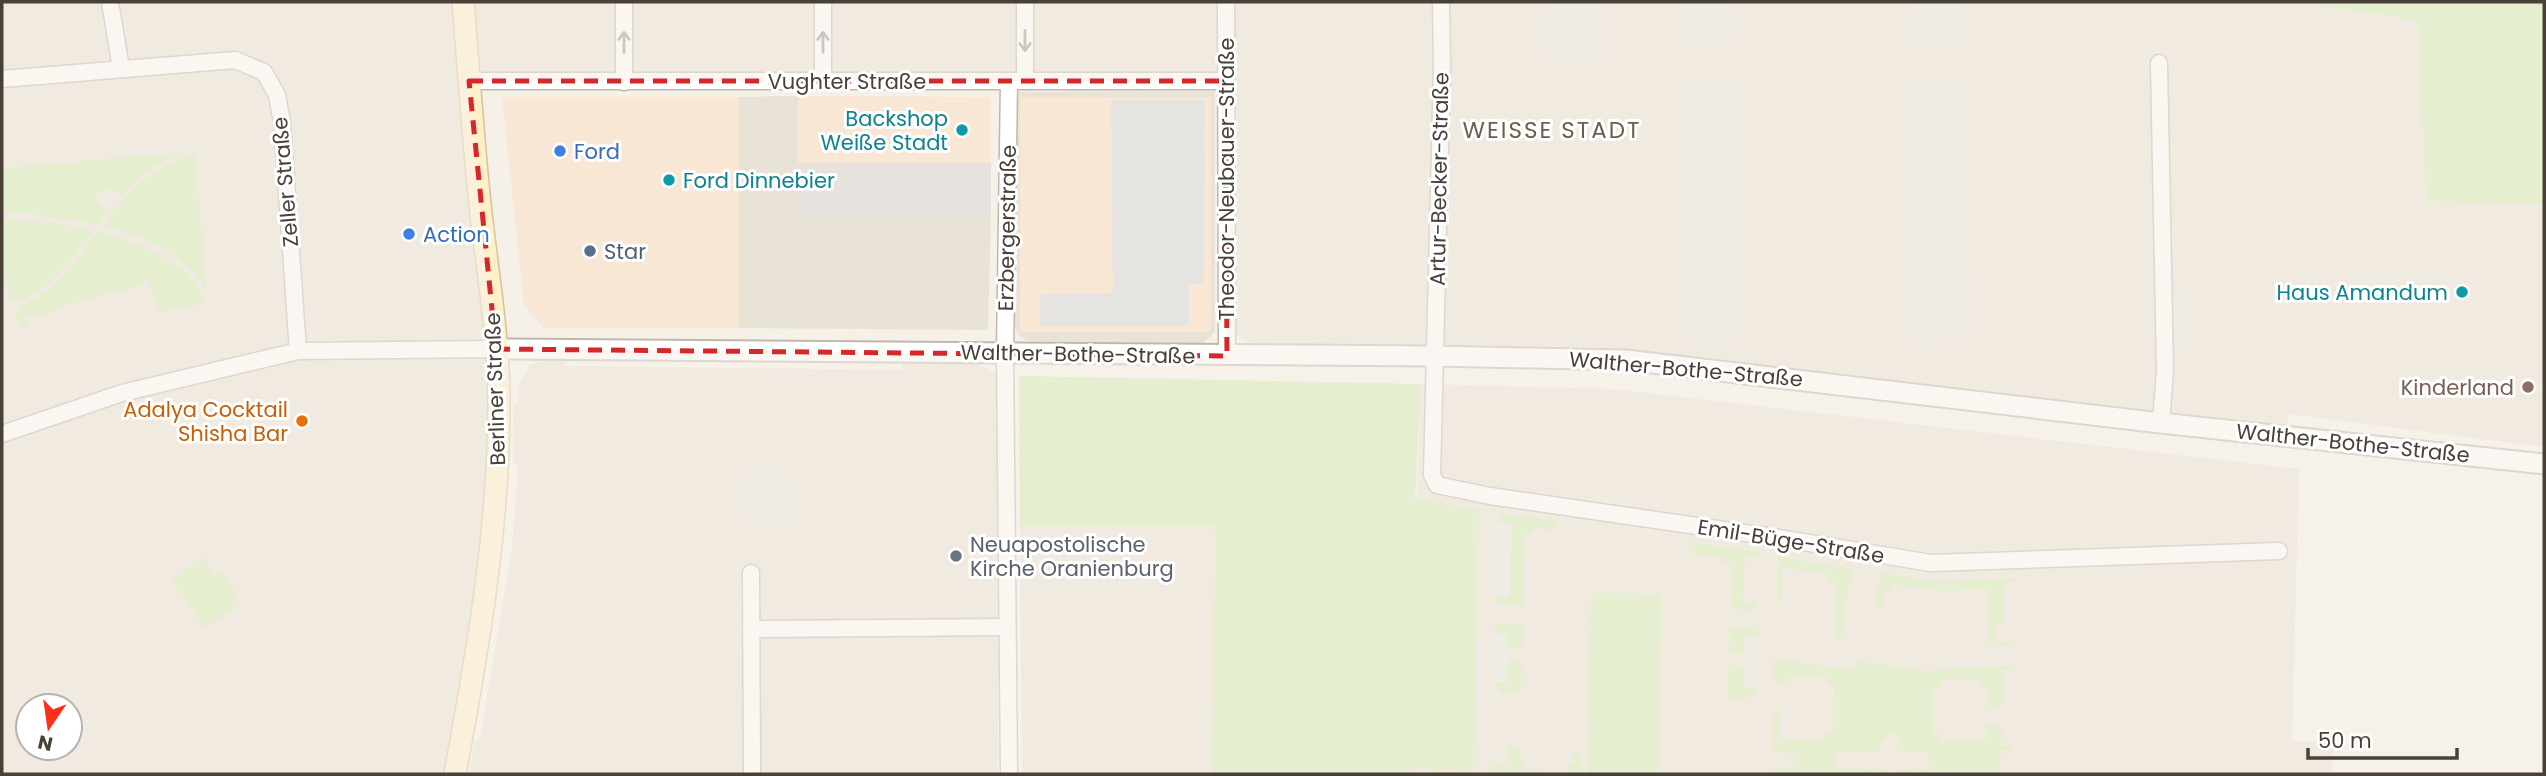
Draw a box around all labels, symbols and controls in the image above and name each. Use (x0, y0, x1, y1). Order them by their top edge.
one-way arrow (617, 30, 631, 53)
one-way arrow (816, 30, 830, 53)
one-way arrow (1018, 30, 1032, 53)
street label: Theodor-Neubauer-Straße (1212, 37, 1241, 321)
street label: Vughter Straße (768, 67, 926, 96)
street label: Artur-Becker-Straße (1423, 72, 1455, 286)
place label: Backshop Weiße Stadt (820, 104, 948, 157)
district label: WEISSE STADT (1463, 114, 1642, 146)
street label: Zeller Straße (265, 116, 305, 248)
marker: Backshop Weiße Stadt (954, 122, 970, 138)
place label: Ford (574, 137, 620, 166)
marker: Ford (552, 143, 568, 159)
street label: Erzbergerstraße (991, 145, 1023, 311)
place label: Ford Dinnebier (683, 166, 835, 195)
marker: Ford Dinnebier (661, 172, 677, 188)
place label: Action (423, 220, 490, 249)
marker: Action (401, 226, 417, 242)
place label: Star (604, 237, 646, 266)
marker: Star (582, 243, 598, 259)
place label: Haus Amandum (2277, 278, 2448, 307)
marker: Haus Amandum (2454, 284, 2470, 300)
street label: Berliner Straße (478, 312, 512, 466)
street label: Walther-Bothe-Straße (960, 337, 1196, 371)
street label: Walther-Bothe-Straße (1568, 344, 1804, 394)
place label: Kinderland (2401, 373, 2514, 402)
marker: Kinderland (2520, 379, 2536, 395)
place label: Adalya Cocktail Shisha Bar (123, 395, 288, 448)
marker: Adalya Cocktail Shisha Bar (294, 413, 310, 429)
street label: Walther-Bothe-Straße (2235, 416, 2471, 470)
street label: Emil-Büge-Straße (1696, 512, 1886, 570)
place label: Neuapostolische Kirche Oranienburg (970, 530, 1174, 583)
marker: Neuapostolische Kirche Oranienburg (948, 548, 964, 564)
north arrow (14, 692, 84, 762)
scale bar (2308, 716, 2457, 760)
text: 50 m (2318, 726, 2372, 755)
text: N (35, 728, 55, 758)

